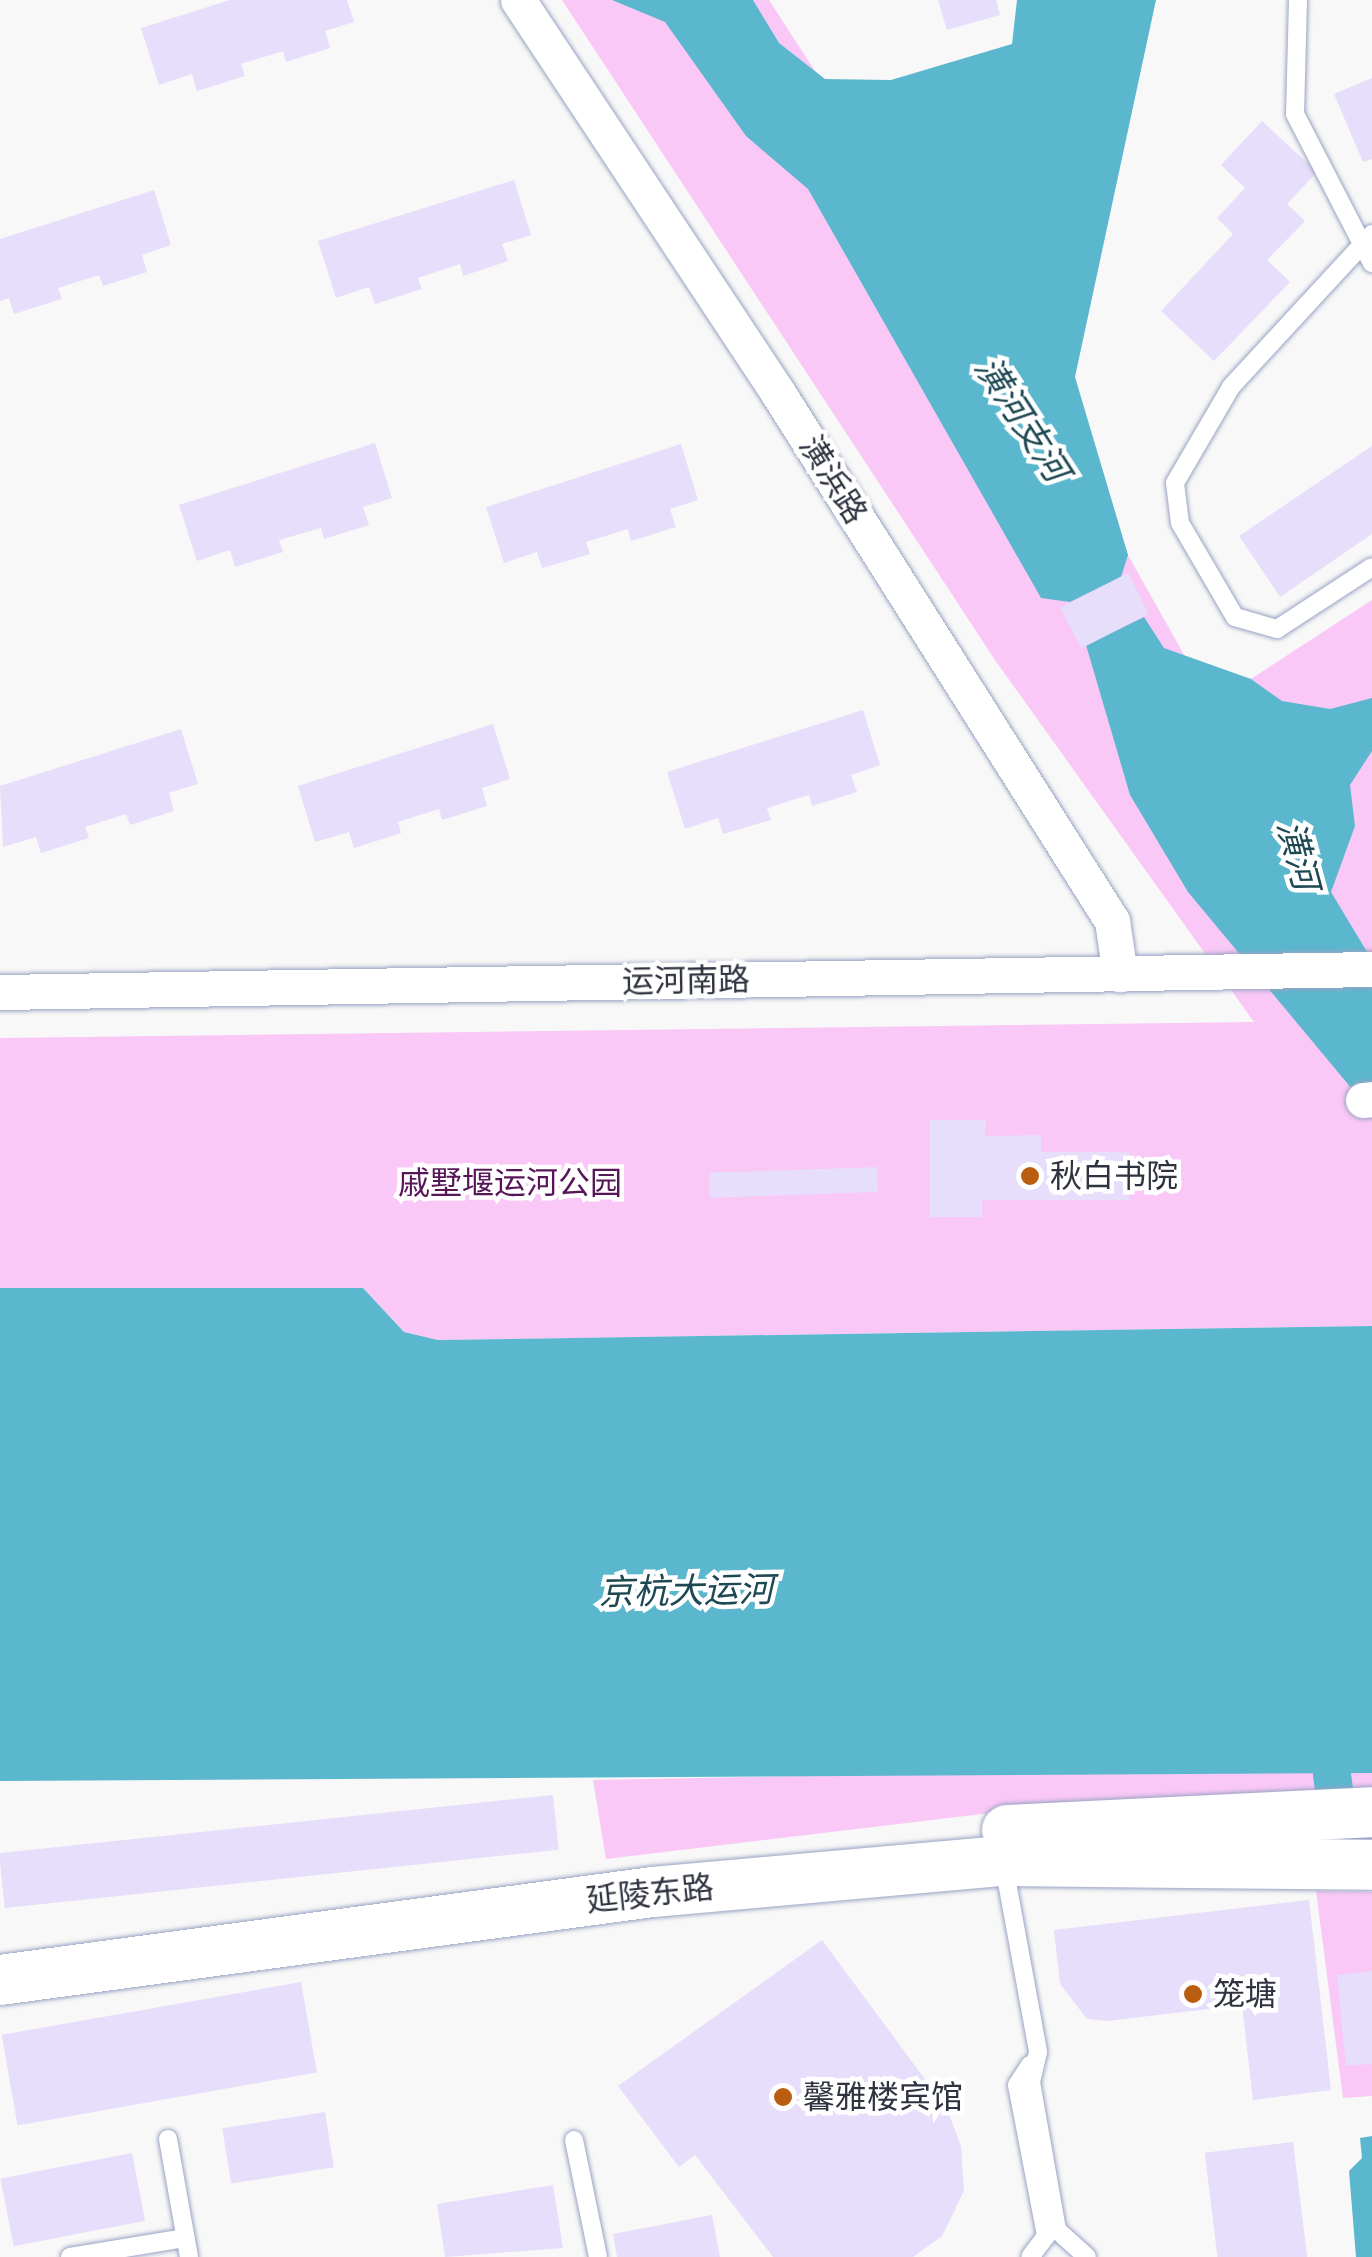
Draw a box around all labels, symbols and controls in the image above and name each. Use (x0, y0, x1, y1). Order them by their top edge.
water label: 潢河支河 (966, 349, 1078, 489)
street label: 潢浜路 (791, 429, 875, 531)
water label: 潢河 (1269, 816, 1327, 894)
street label: 运河南路 (622, 961, 750, 1001)
place label: 秋白书院 (1050, 1157, 1178, 1195)
park label: 戚墅堰运河公园 (398, 1164, 622, 1202)
marker: 秋白书院 (1019, 1165, 1041, 1187)
water label: 京杭大运河 (598, 1568, 774, 1614)
street label: 延陵东路 (584, 1868, 716, 1920)
place label: 笼塘 (1213, 1975, 1277, 2013)
marker: 笼塘 (1182, 1983, 1204, 2005)
place label: 馨雅楼宾馆 (803, 2078, 963, 2116)
marker: 馨雅楼宾馆 (772, 2086, 794, 2108)

